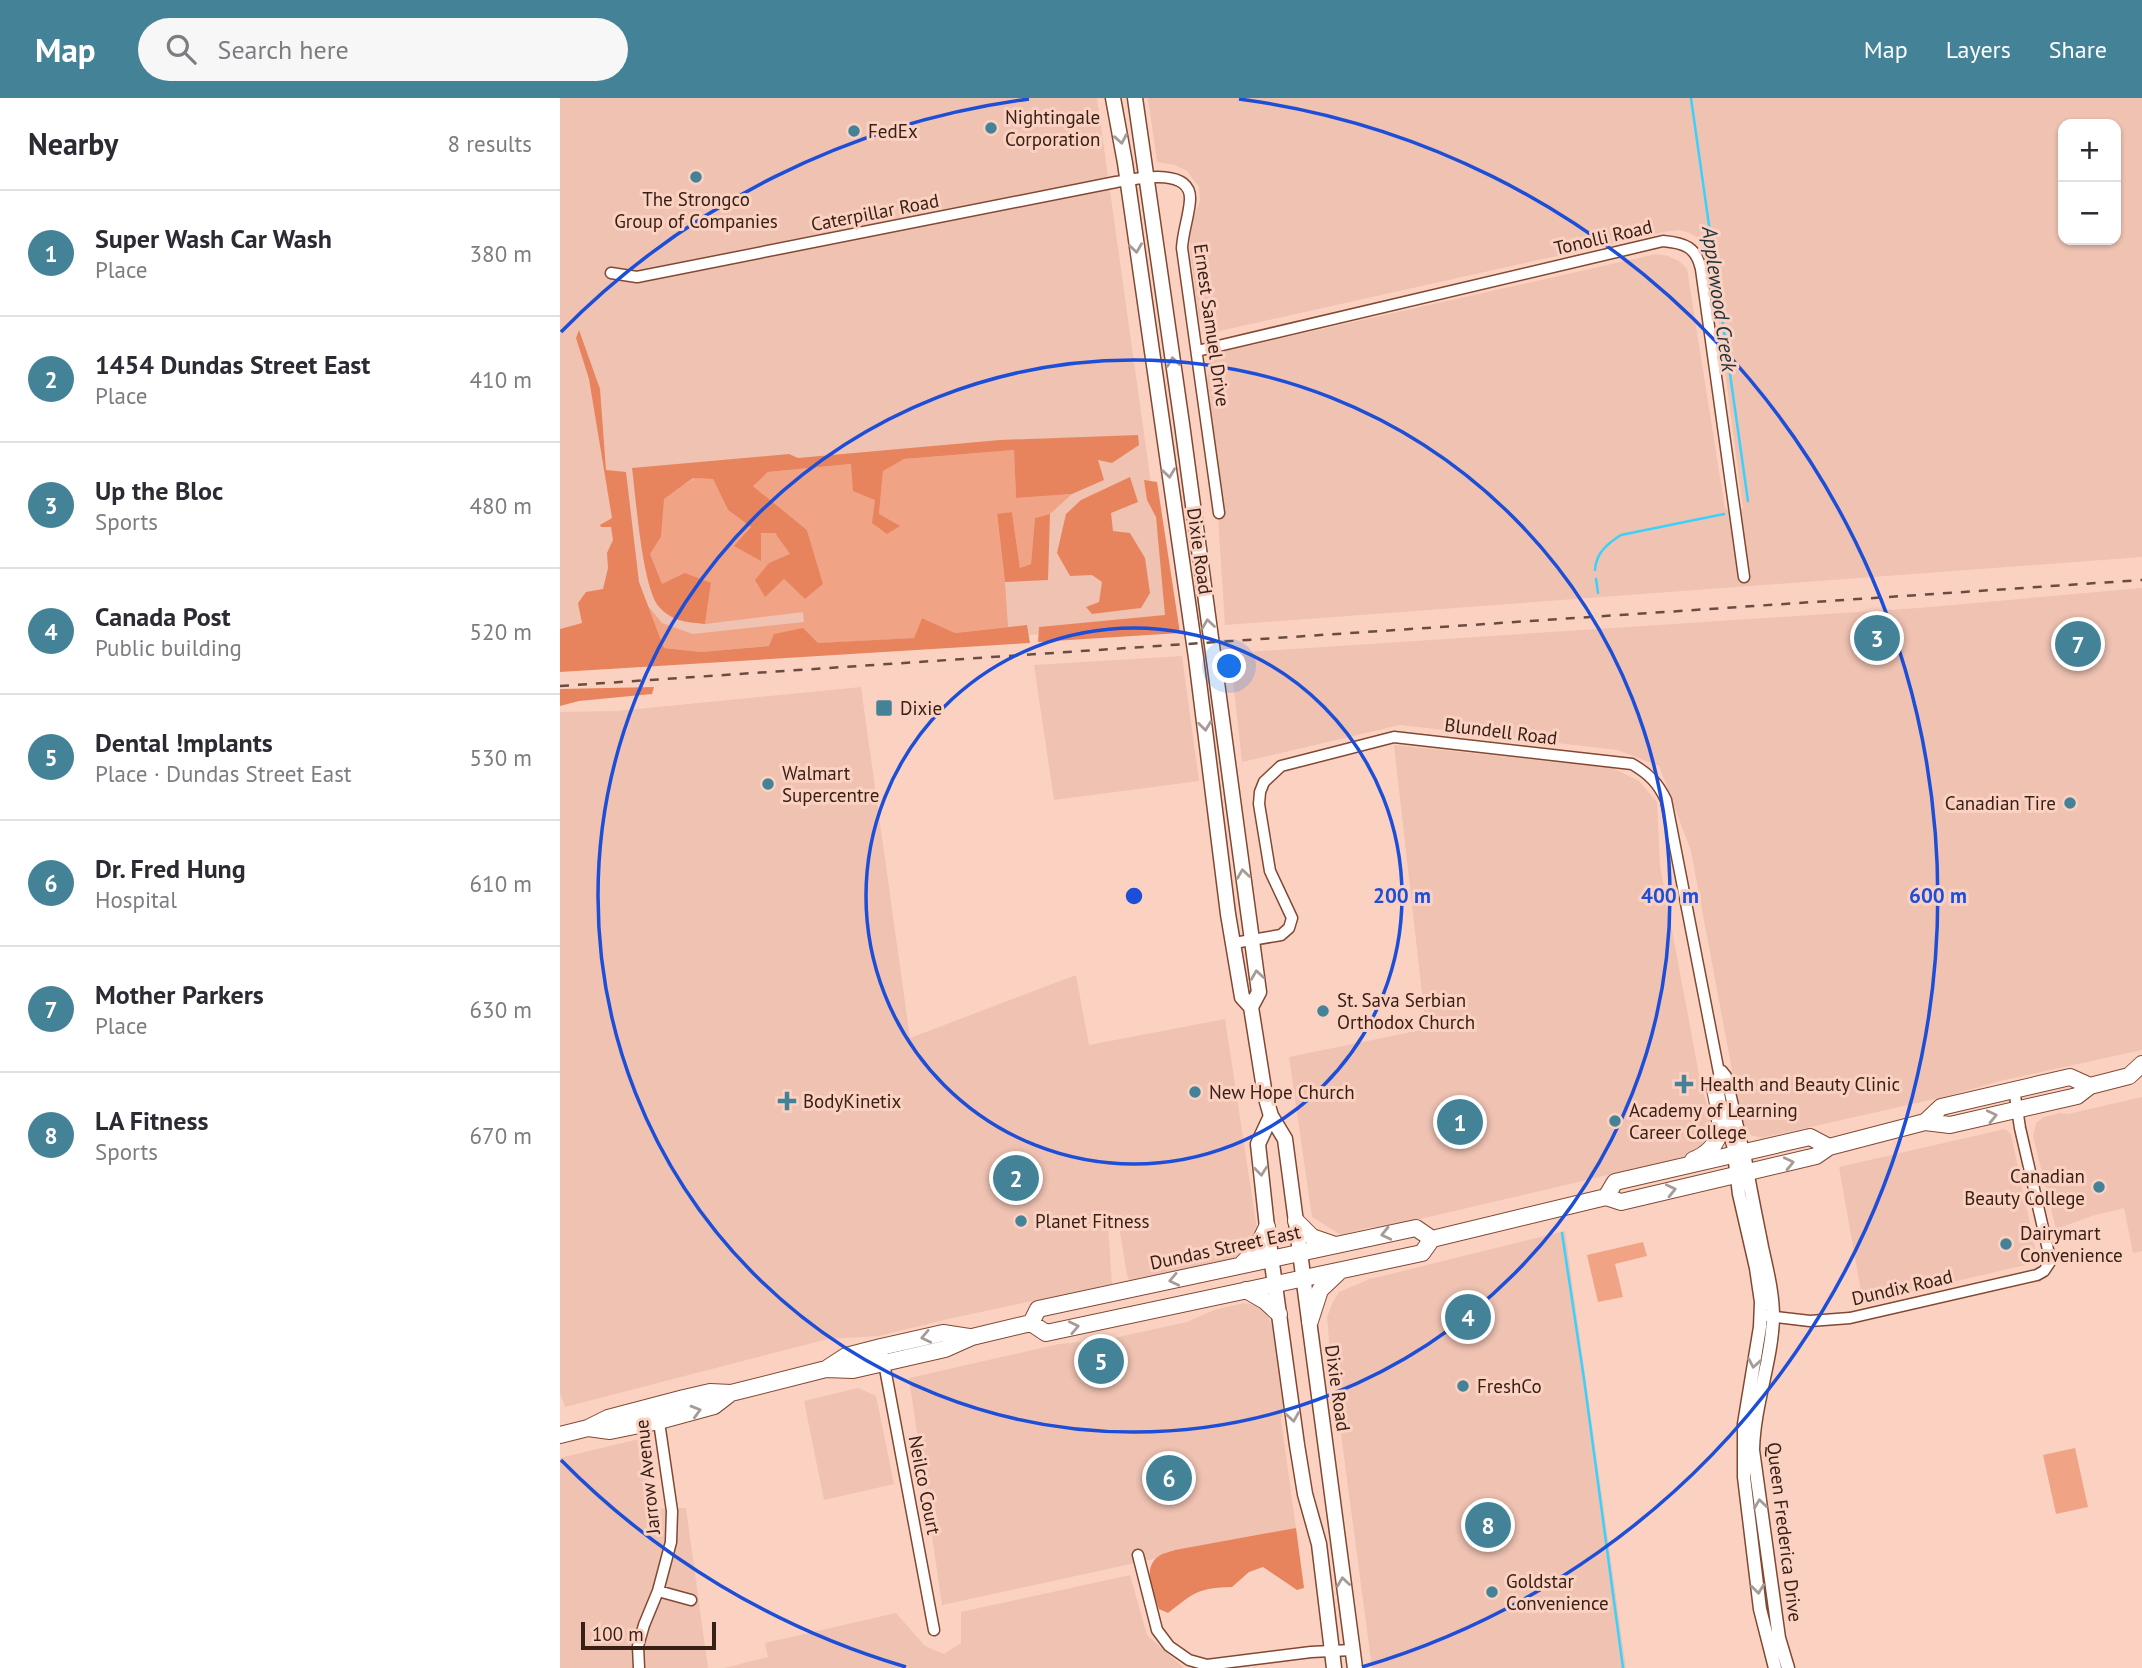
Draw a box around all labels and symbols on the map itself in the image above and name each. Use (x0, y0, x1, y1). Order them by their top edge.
place label: Nightingale Corporation (1005, 105, 1100, 151)
place label: FedEx (868, 119, 918, 143)
marker: Nightingale Corporation (983, 120, 999, 136)
marker: FedEx (846, 123, 862, 139)
one-way arrow (1113, 133, 1128, 145)
marker: The Strongco Group of Companies (688, 169, 704, 185)
place label: The Strongco Group of Companies (614, 187, 778, 233)
street label: Caterpillar Road (809, 188, 941, 236)
street label: Tonolli Road (1551, 214, 1655, 260)
water label: Applewood Creek (1696, 224, 1743, 375)
one-way arrow (1128, 242, 1143, 254)
street label: Ernest Samuel Drive (1189, 242, 1235, 408)
one-way arrow (1166, 357, 1181, 368)
one-way arrow (1161, 467, 1176, 479)
street label: Dixie Road (1182, 506, 1218, 596)
pin: 3 (1854, 612, 1900, 664)
one-way arrow (1201, 618, 1216, 630)
pin: 7 (2055, 618, 2101, 670)
your location (1212, 649, 1246, 683)
place label: Dixie (900, 696, 942, 720)
marker: Dixie (874, 698, 894, 718)
street label: Blundell Road (1443, 712, 1559, 750)
one-way arrow (1197, 720, 1212, 732)
place label: Walmart Supercentre (782, 761, 879, 807)
marker: Walmart Supercentre (760, 776, 776, 792)
place label: Canadian Tire (1945, 791, 2056, 815)
marker: Canadian Tire (2062, 795, 2078, 811)
one-way arrow (1236, 868, 1251, 879)
text: 200 m (1373, 882, 1431, 909)
text: 400 m (1641, 882, 1699, 909)
text: 600 m (1909, 882, 1967, 909)
centre of rings (1122, 884, 1146, 908)
one-way arrow (1250, 969, 1265, 981)
place label: St. Sava Serbian Orthodox Church (1337, 988, 1475, 1034)
marker: St. Sava Serbian Orthodox Church (1315, 1003, 1331, 1019)
place label: Health and Beauty Clinic (1700, 1072, 1900, 1096)
marker: Health and Beauty Clinic (1674, 1074, 1694, 1094)
place label: New Hope Church (1209, 1080, 1355, 1104)
marker: New Hope Church (1187, 1084, 1203, 1100)
place label: BodyKinetix (803, 1089, 902, 1113)
marker: BodyKinetix (777, 1091, 797, 1111)
pin: 1 (1437, 1096, 1483, 1148)
place label: Academy of Learning Career College (1629, 1098, 1798, 1144)
one-way arrow (1986, 1109, 1998, 1124)
marker: Academy of Learning Career College (1607, 1113, 1623, 1129)
pin: 2 (993, 1152, 1039, 1204)
one-way arrow (1783, 1157, 1795, 1171)
place label: Canadian Beauty College (1964, 1164, 2085, 1210)
one-way arrow (1253, 1165, 1268, 1177)
marker: Canadian Beauty College (2091, 1179, 2107, 1195)
one-way arrow (1665, 1184, 1677, 1199)
place label: Planet Fitness (1035, 1209, 1150, 1233)
marker: Planet Fitness (1013, 1213, 1029, 1229)
street label: Dundas Street East (1147, 1219, 1303, 1275)
place label: Dairymart Convenience (2020, 1221, 2123, 1267)
one-way arrow (1380, 1226, 1392, 1240)
marker: Dairymart Convenience (1998, 1236, 2014, 1252)
street label: Dundix Road (1849, 1264, 1955, 1310)
one-way arrow (1168, 1271, 1180, 1286)
pin: 4 (1445, 1291, 1491, 1343)
one-way arrow (1068, 1320, 1080, 1335)
one-way arrow (920, 1329, 932, 1343)
pin: 5 (1078, 1335, 1124, 1387)
street label: Dixie Road (1320, 1343, 1356, 1433)
one-way arrow (1747, 1357, 1762, 1369)
place label: FreshCo (1477, 1374, 1542, 1398)
marker: FreshCo (1455, 1378, 1471, 1394)
one-way arrow (690, 1404, 702, 1419)
one-way arrow (1285, 1411, 1300, 1423)
street label: Jarrow Avenue (629, 1418, 665, 1537)
street label: Neilco Court (904, 1433, 946, 1537)
street label: Queen Frederica Drive (1762, 1441, 1808, 1623)
pin: 6 (1146, 1452, 1192, 1504)
pin: 8 (1465, 1499, 1511, 1551)
one-way arrow (1753, 1499, 1768, 1510)
place label: Goldstar Convenience (1506, 1569, 1609, 1615)
one-way arrow (1336, 1576, 1351, 1588)
one-way arrow (1750, 1583, 1765, 1594)
marker: Goldstar Convenience (1484, 1584, 1500, 1600)
scale bar (581, 1619, 716, 1651)

